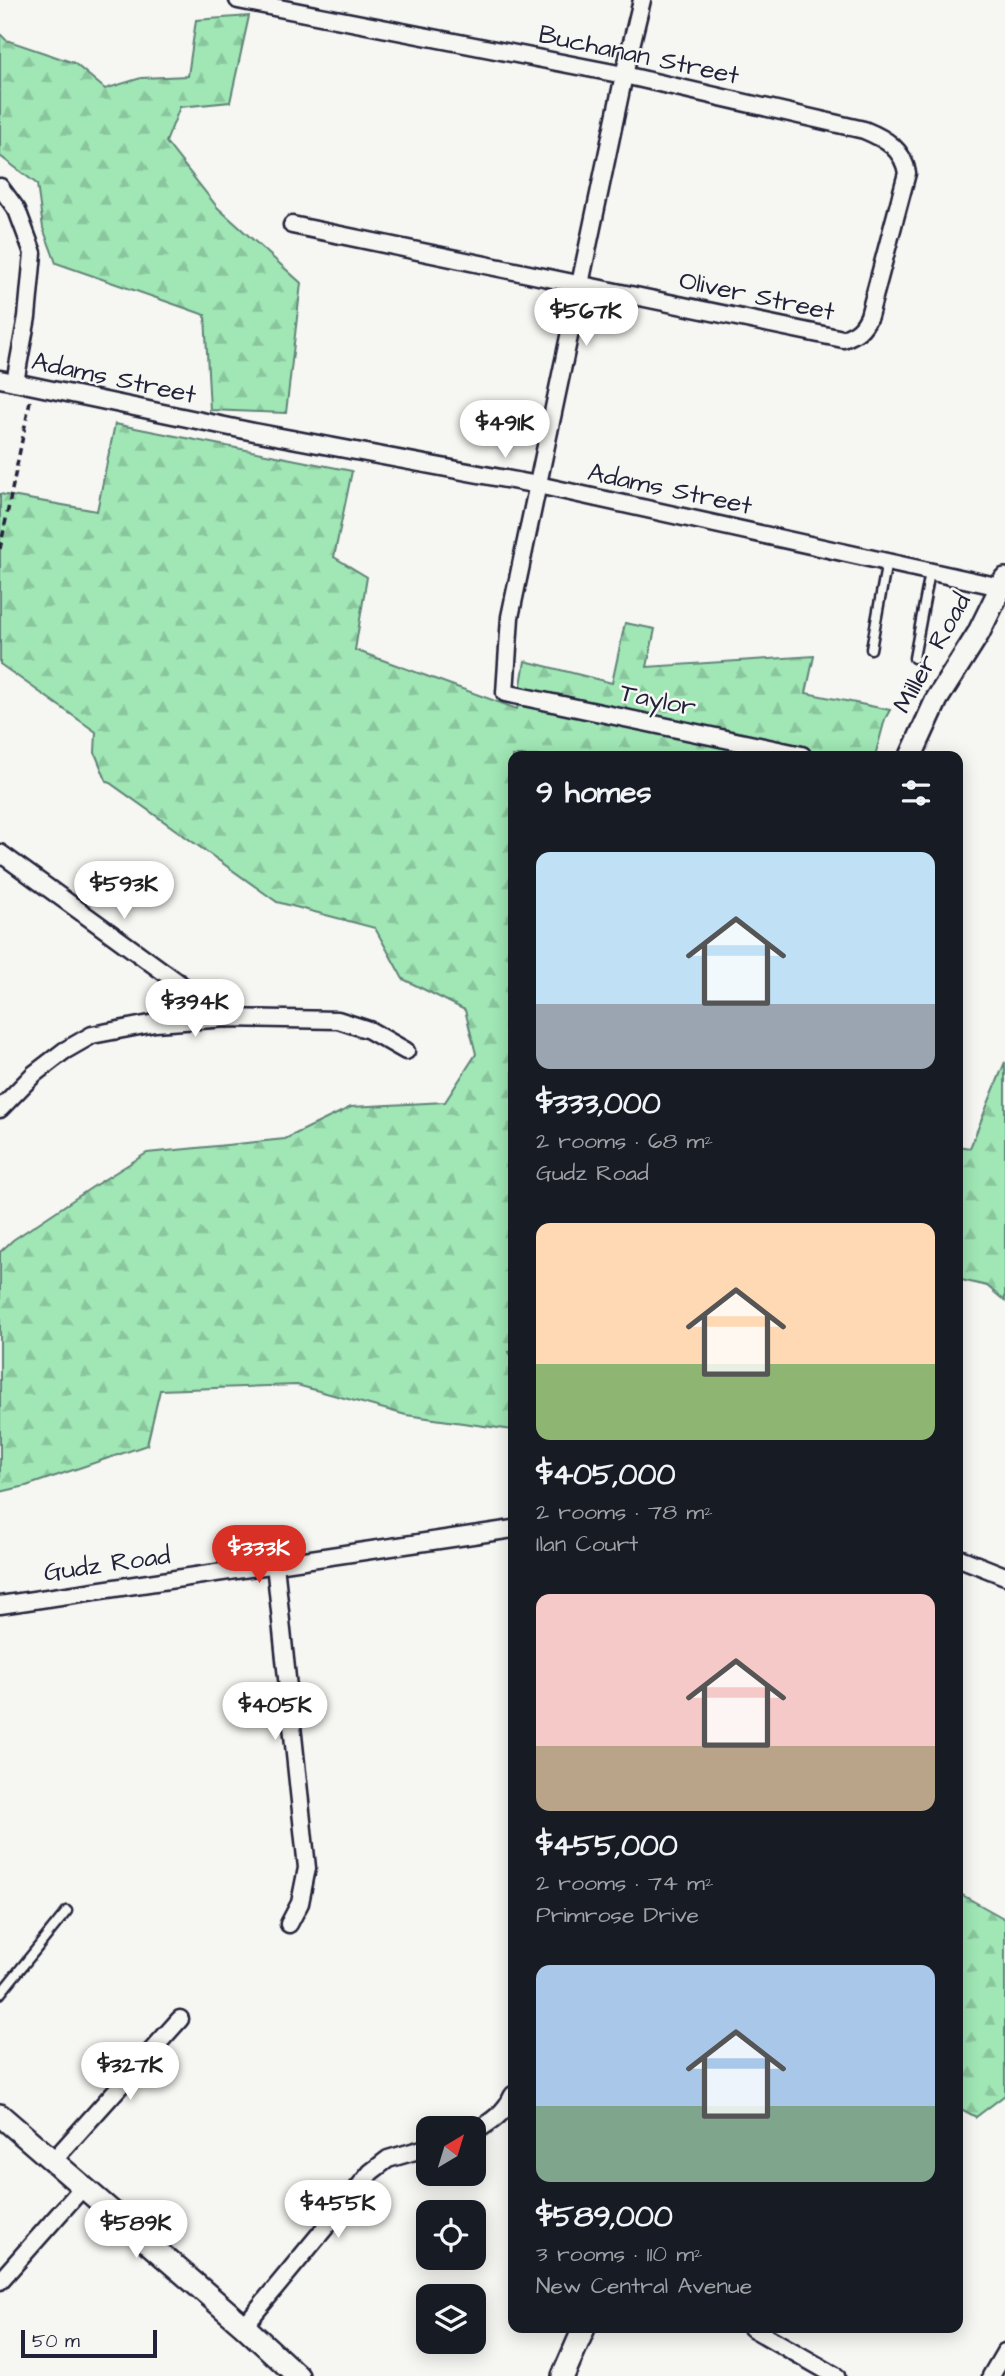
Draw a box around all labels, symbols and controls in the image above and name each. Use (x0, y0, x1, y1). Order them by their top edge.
street label: Buchanan Street (535, 16, 743, 94)
street label: Oliver Street (676, 262, 838, 330)
pin: $567K (537, 288, 635, 348)
text: $567K (550, 295, 622, 327)
street label: Adams Street (29, 343, 200, 413)
pin: $491K (456, 400, 554, 460)
text: $491K (476, 407, 534, 439)
street label: Adams Street (585, 454, 756, 524)
street label: Miller Road (884, 586, 980, 720)
street label: Taylor (616, 674, 699, 728)
text: 9 homes (536, 772, 651, 814)
icon: filters (897, 774, 935, 812)
pin: $593K (75, 862, 173, 921)
text: $593K (90, 868, 158, 900)
icon: home (673, 898, 799, 1024)
pin: $394K (146, 979, 244, 1039)
text: $394K (161, 986, 229, 1018)
text: $333,000 (536, 1083, 661, 1125)
text: 2 rooms · 68 m² (536, 1125, 713, 1157)
text: Gudz Road (536, 1157, 649, 1189)
icon: home (673, 1269, 799, 1395)
text: $405,000 (536, 1454, 675, 1496)
text: 2 rooms · 78 m² (536, 1496, 713, 1528)
pin: $333K (210, 1526, 308, 1585)
text: Ilan Court (536, 1528, 638, 1560)
text: $333K (228, 1532, 290, 1564)
street label: Gudz Road (41, 1537, 173, 1591)
icon: home (673, 1640, 799, 1766)
pin: $405K (226, 1682, 324, 1742)
text: $405K (238, 1689, 312, 1721)
text: $455,000 (536, 1825, 678, 1867)
text: 2 rooms · 74 m² (536, 1867, 714, 1899)
text: Primrose Drive (536, 1899, 699, 1931)
icon: home (673, 2011, 799, 2137)
pin: $327K (81, 2042, 179, 2102)
text: $327K (97, 2049, 163, 2081)
north arrow (416, 2116, 486, 2186)
map controls (416, 2116, 486, 2354)
pin: $455K (289, 2180, 387, 2240)
text: $455K (301, 2187, 375, 2219)
text: $589,000 (536, 2196, 673, 2238)
pin: $589K (87, 2200, 185, 2260)
button: locate (416, 2200, 486, 2270)
text: $589K (100, 2207, 172, 2239)
text: 3 rooms · 110 m² (536, 2238, 703, 2270)
text: New Central Avenue (536, 2270, 752, 2302)
button: layers (416, 2284, 486, 2354)
scale bar (21, 2327, 158, 2359)
text: 50 m (32, 2328, 80, 2355)

